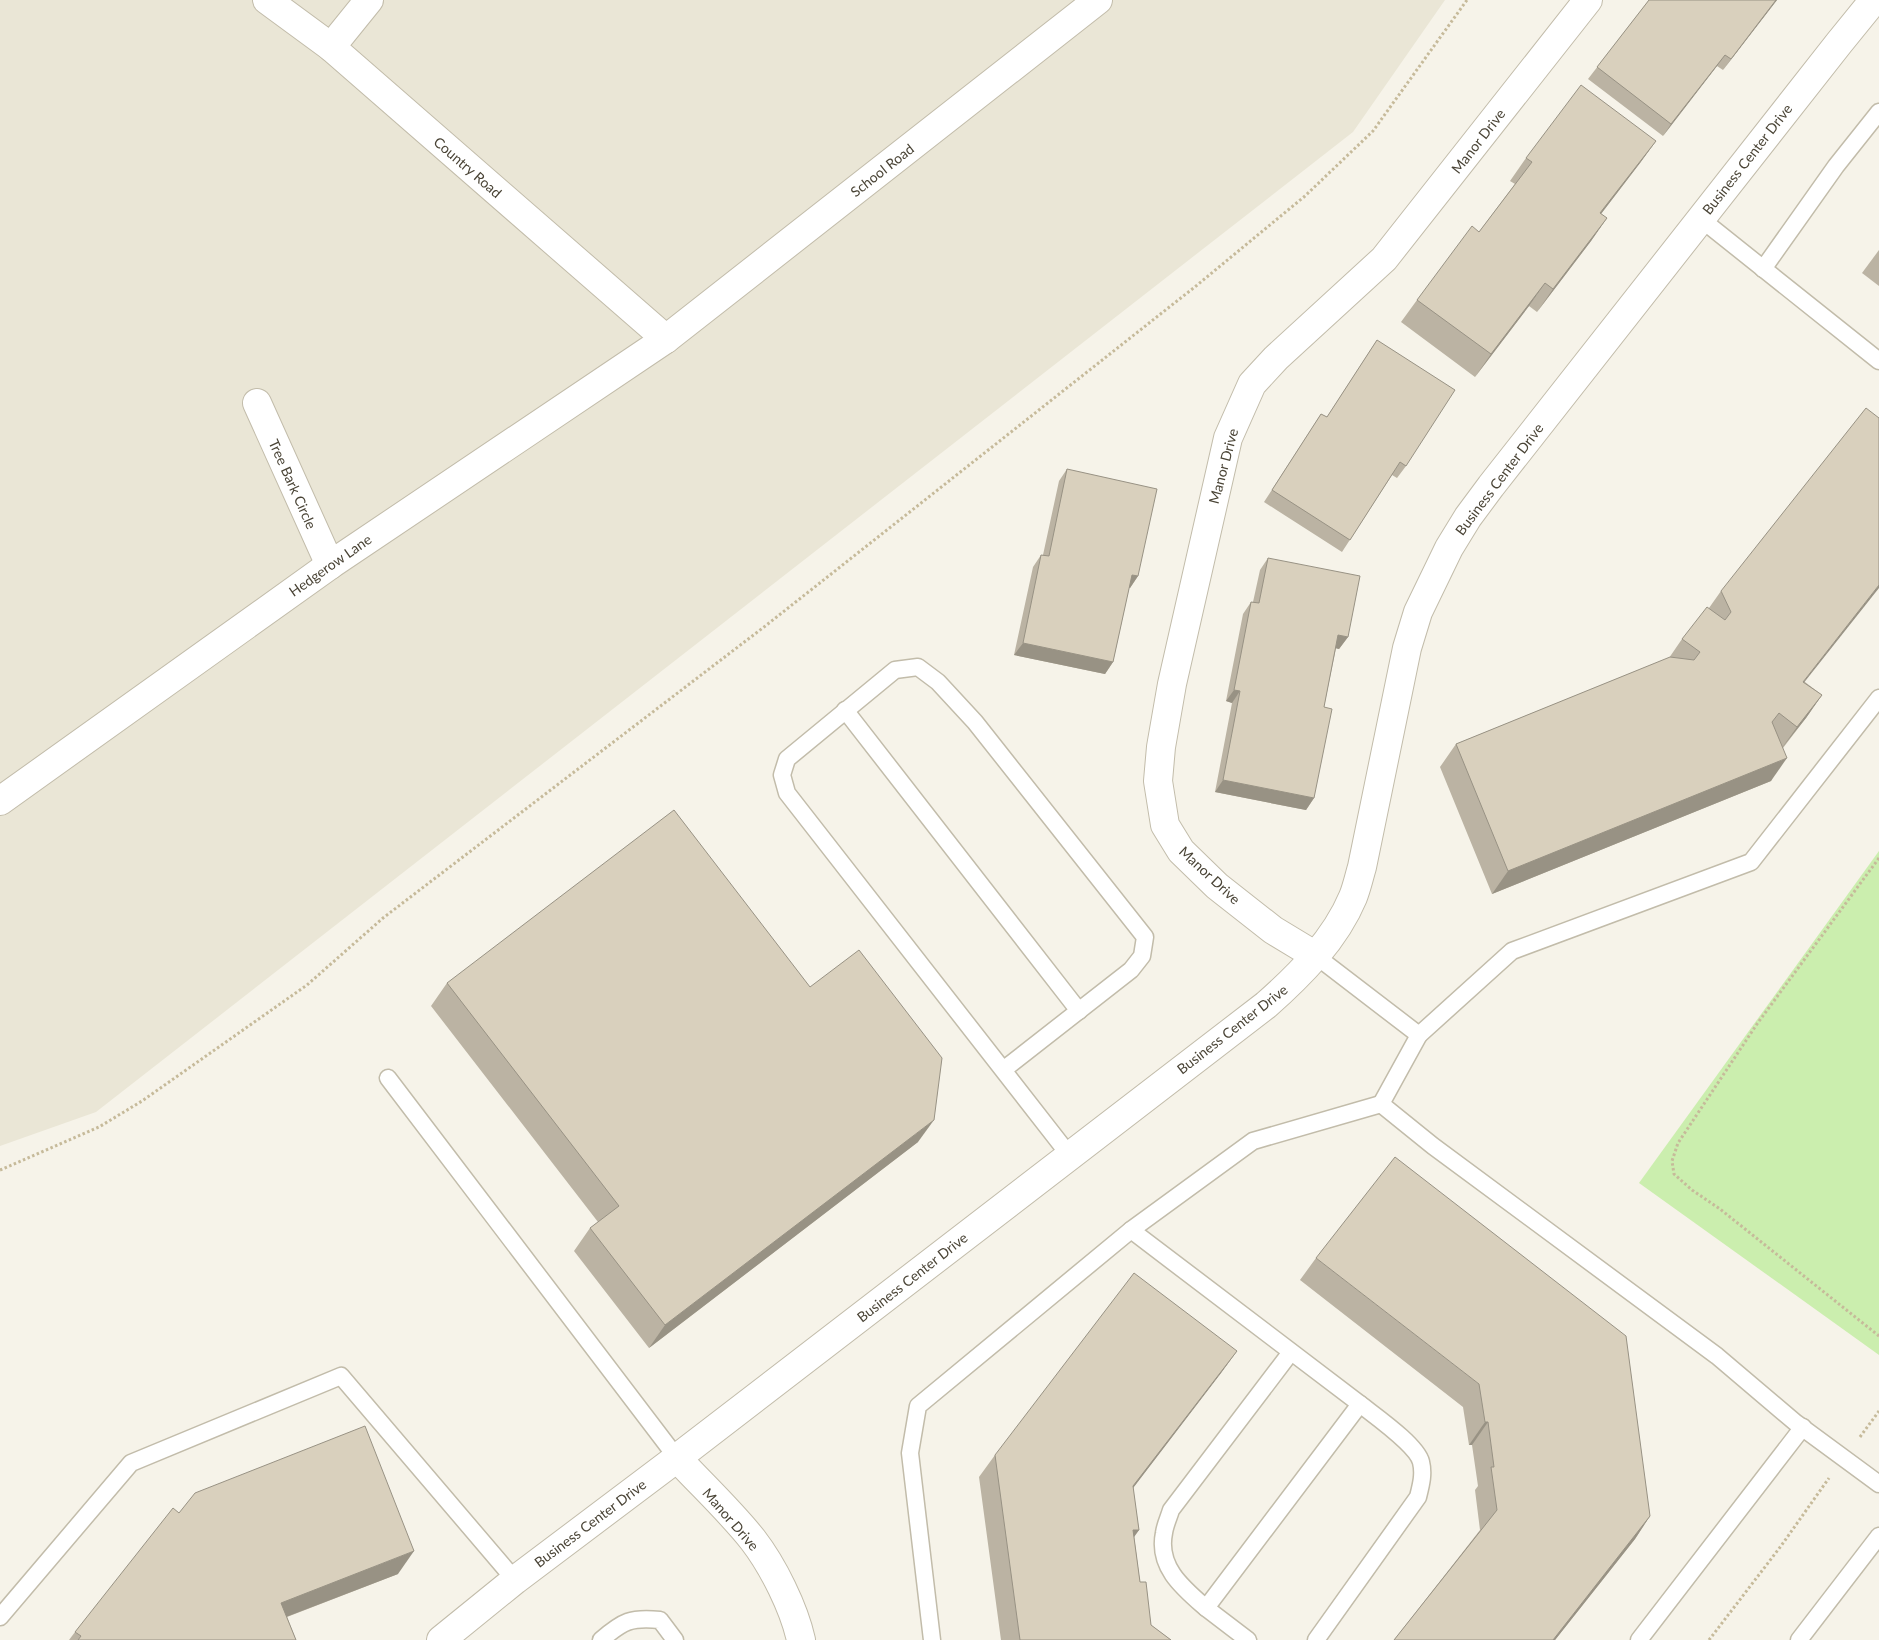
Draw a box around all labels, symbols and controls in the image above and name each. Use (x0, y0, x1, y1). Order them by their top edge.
street label: Business Center Drive (1699, 100, 1795, 218)
street label: Manor Drive (1448, 105, 1508, 177)
street label: Country Road (431, 133, 505, 201)
street label: School Road (847, 140, 917, 200)
street label: Business Center Drive (1451, 420, 1547, 538)
street label: Manor Drive (1205, 426, 1241, 506)
street label: Tree Bark Circle (266, 436, 320, 532)
street label: Hedgerow Lane (286, 530, 374, 600)
street label: Manor Drive (1176, 842, 1244, 908)
street label: Business Center Drive (1173, 981, 1291, 1077)
street label: Business Center Drive (853, 1229, 971, 1325)
street label: Business Center Drive (531, 1475, 649, 1571)
street label: Manor Drive (699, 1484, 763, 1554)

